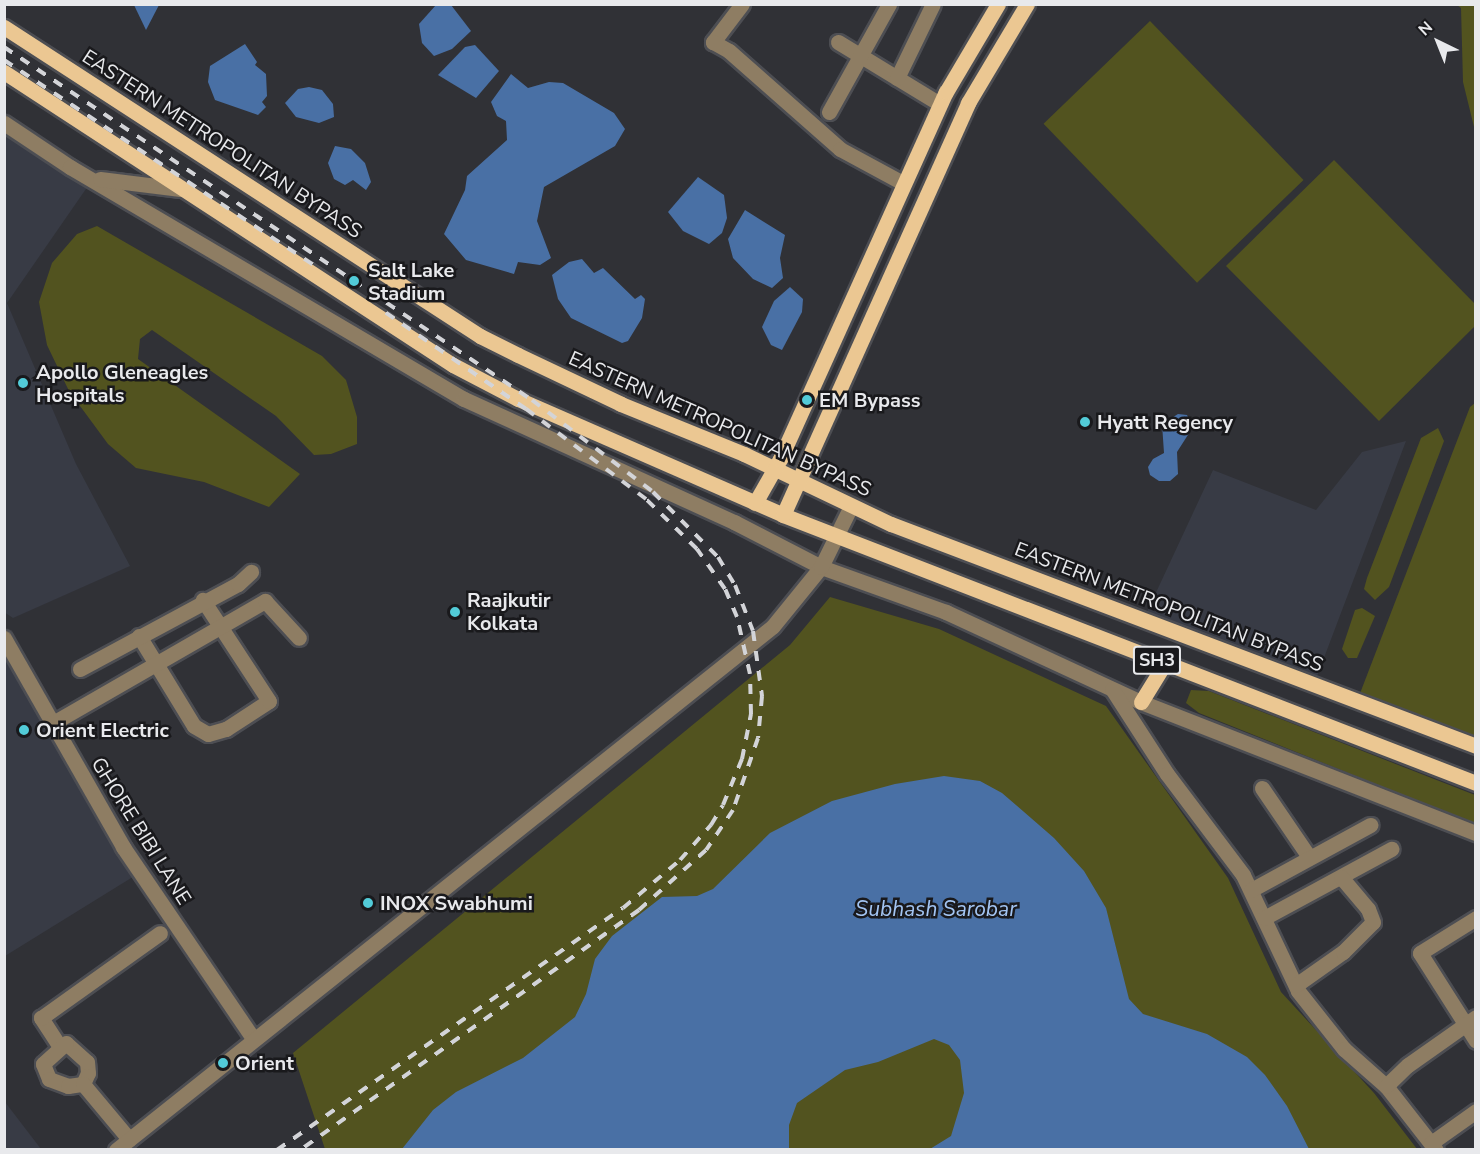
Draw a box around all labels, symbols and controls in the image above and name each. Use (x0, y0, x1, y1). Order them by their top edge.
north arrow (1408, 12, 1468, 72)
text: N (1414, 17, 1438, 41)
street label: EASTERN METROPOLITAN BYPASS (78, 44, 366, 244)
place label: Salt Lake Stadium (368, 258, 454, 305)
marker: Salt Lake Stadium (345, 272, 363, 290)
street label: EASTERN METROPOLITAN BYPASS (565, 346, 875, 502)
place label: Apollo Gleneagles Hospitals (36, 360, 208, 407)
marker: Apollo Gleneagles Hospitals (14, 374, 32, 392)
place label: EM Bypass (819, 388, 920, 412)
marker: EM Bypass (800, 393, 814, 407)
place label: Hyatt Regency (1097, 410, 1233, 434)
marker: Hyatt Regency (1078, 415, 1092, 429)
street label: EASTERN METROPOLITAN BYPASS (1011, 537, 1327, 677)
place label: Raajkutir Kolkata (467, 588, 551, 635)
marker: Raajkutir Kolkata (448, 605, 462, 619)
road number: SH3 (1132, 645, 1182, 675)
place label: Orient Electric (36, 718, 169, 742)
marker: Orient Electric (17, 723, 31, 737)
street label: GHORE BIBI LANE (86, 753, 196, 909)
place label: INOX Swabhumi (380, 891, 533, 915)
marker: INOX Swabhumi (361, 896, 375, 910)
water label: Subhash Sarobar (855, 896, 1017, 922)
place label: Orient (235, 1051, 294, 1075)
marker: Orient (216, 1056, 230, 1070)

